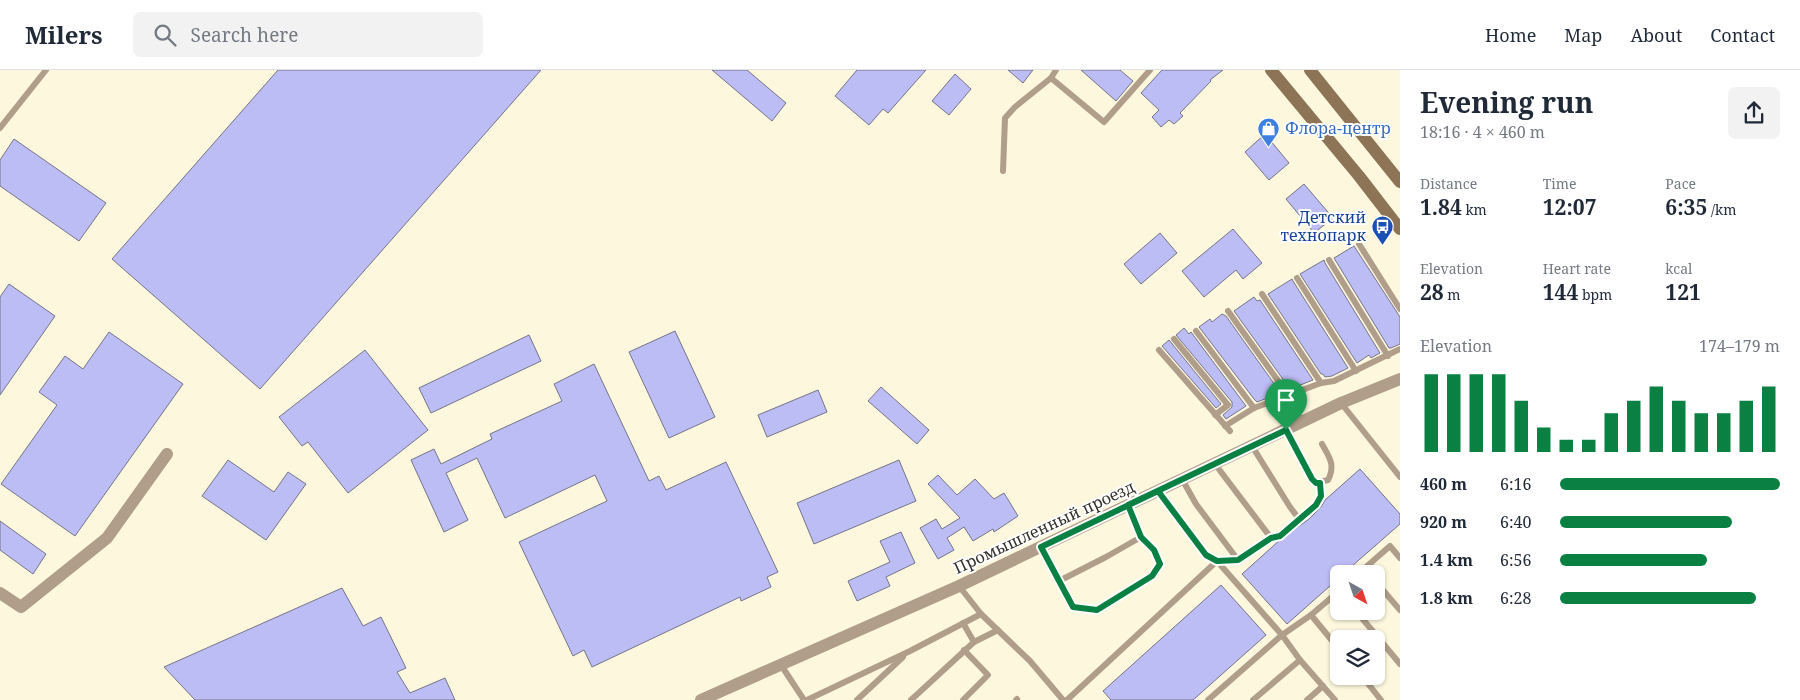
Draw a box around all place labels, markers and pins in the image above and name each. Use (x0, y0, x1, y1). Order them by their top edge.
shop icon: Флора-центр (1257, 116, 1281, 147)
place label: Флора-центр (1285, 117, 1391, 139)
place label: Детский технопарк (1280, 206, 1367, 246)
bus stop icon: Детский технопарк (1370, 214, 1394, 245)
pin (1265, 379, 1307, 430)

